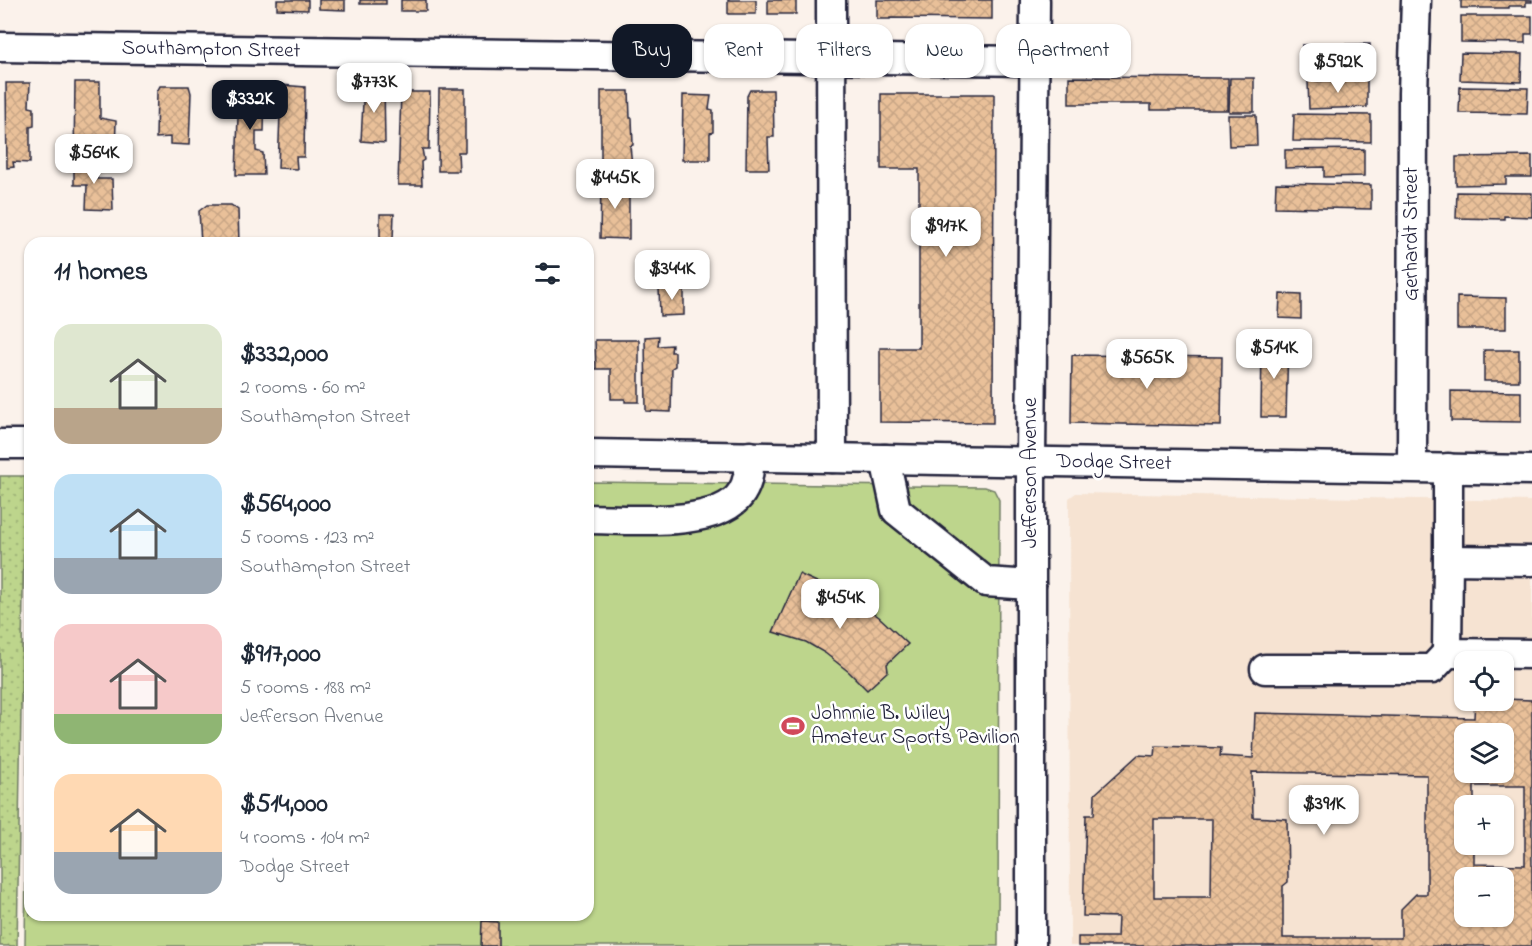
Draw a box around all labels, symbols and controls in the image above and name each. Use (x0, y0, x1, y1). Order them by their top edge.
chip: Buy (612, 24, 692, 78)
chip: Rent (704, 24, 784, 78)
chip: Filters (796, 24, 893, 78)
chip: New (905, 24, 984, 78)
chip: Apartment (996, 24, 1131, 78)
street label: Southampton Street (121, 33, 301, 67)
pin: $592K (1296, 43, 1380, 94)
text: $592K (1313, 48, 1363, 77)
pin: $773K (332, 63, 416, 114)
text: $773K (351, 68, 397, 97)
pin: $332K (208, 80, 292, 131)
text: $332K (226, 85, 274, 114)
pin: $564K (52, 134, 136, 185)
text: $564K (69, 139, 119, 168)
pin: $445K (573, 159, 657, 210)
text: $445K (590, 164, 640, 193)
street label: Gerhardt Street (1397, 167, 1427, 301)
pin: $917K (904, 207, 988, 258)
text: $917K (925, 212, 967, 241)
pin: $344K (630, 250, 714, 301)
text: 11 homes (54, 254, 148, 292)
text: $344K (649, 255, 695, 284)
icon: filters (531, 257, 564, 290)
pin: $514K (1232, 329, 1316, 380)
text: $514K (1250, 334, 1298, 363)
text: $332,000 (240, 336, 328, 374)
pin: $565K (1105, 339, 1189, 390)
text: $565K (1120, 344, 1174, 373)
icon: home (102, 348, 174, 420)
text: 2 rooms · 60 m² (240, 374, 366, 403)
street label: Jefferson Avenue (1016, 397, 1046, 548)
text: Southampton Street (240, 403, 410, 432)
street label: Dodge Street (1055, 447, 1172, 481)
text: $564,000 (240, 486, 331, 524)
icon: home (102, 498, 174, 570)
text: 5 rooms · 123 m² (240, 524, 374, 553)
text: Southampton Street (240, 553, 410, 582)
pin: $454K (798, 579, 882, 630)
text: $454K (815, 584, 865, 613)
text: $917,000 (240, 636, 321, 674)
icon: home (102, 648, 174, 720)
map controls (1454, 651, 1514, 927)
button: locate (1454, 651, 1514, 711)
text: 5 rooms · 188 m² (240, 674, 371, 703)
place label: Johnnie B. Wiley Amateur Sports Pavilion (811, 699, 1020, 753)
text: Jefferson Avenue (240, 703, 383, 732)
sports icon: Johnnie B. Wiley Amateur Sports Pavilion (780, 713, 806, 739)
button: layers (1454, 723, 1514, 783)
pin: $391K (1282, 785, 1366, 836)
text: $514,000 (240, 786, 328, 824)
text: $391K (1303, 790, 1345, 819)
button: + (1454, 795, 1514, 855)
icon: home (102, 798, 174, 870)
text: 4 rooms · 104 m² (240, 824, 370, 853)
text: Dodge Street (240, 853, 350, 882)
button: − (1454, 867, 1514, 927)

